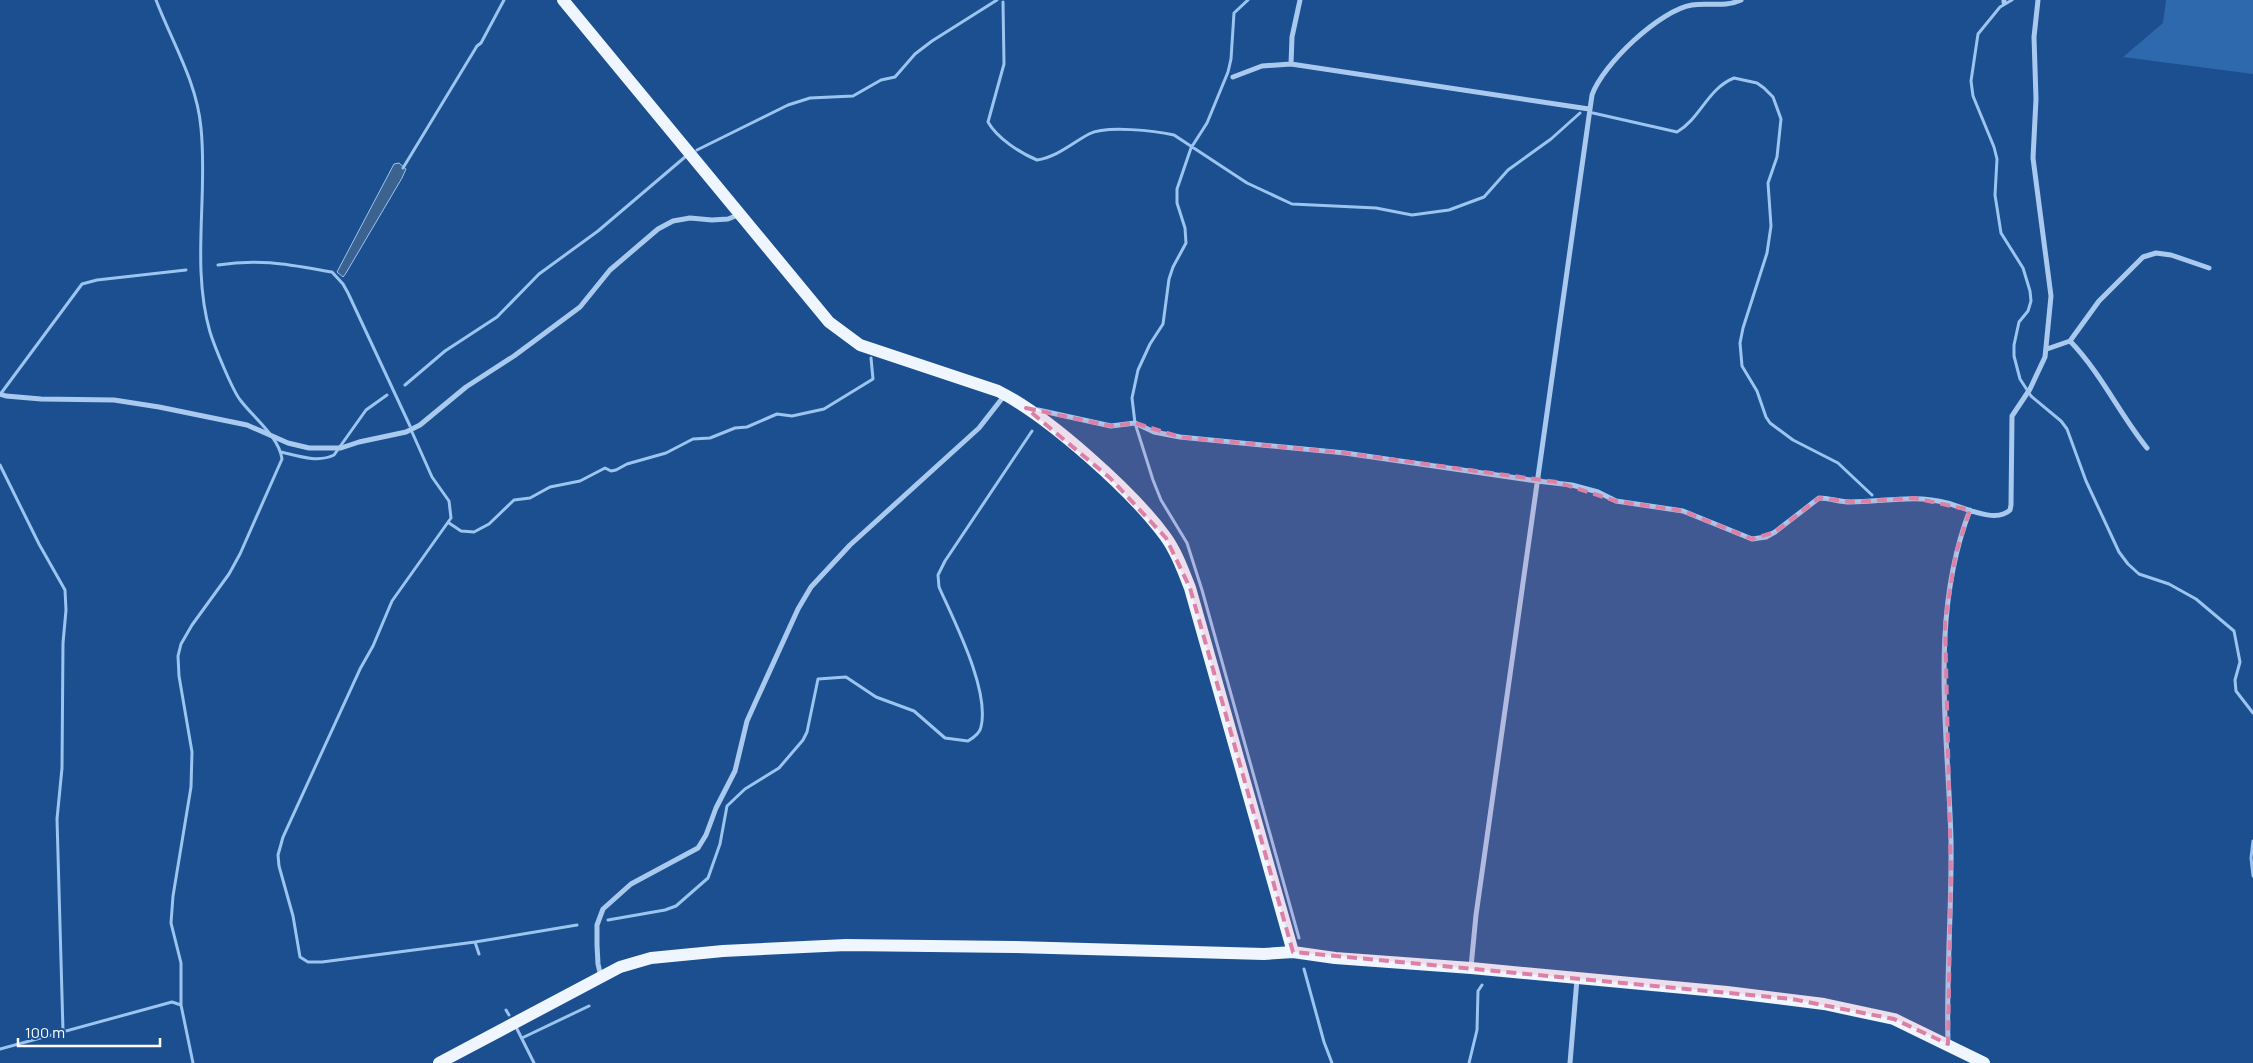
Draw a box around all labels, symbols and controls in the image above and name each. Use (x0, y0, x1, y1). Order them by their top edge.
scale bar (18, 1016, 160, 1048)
text: 100 m (25, 1022, 65, 1043)

